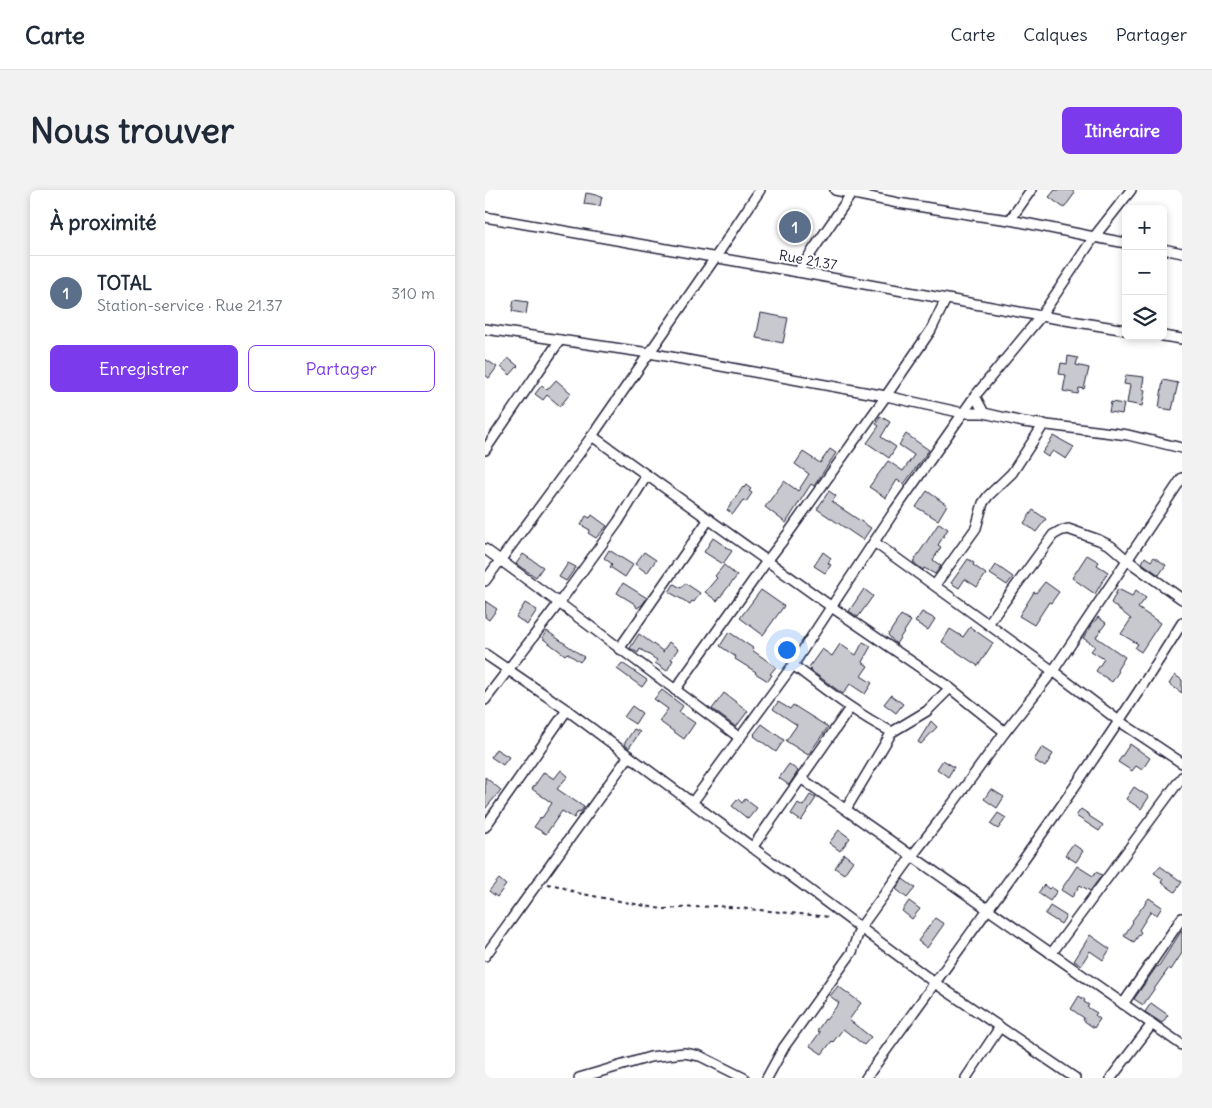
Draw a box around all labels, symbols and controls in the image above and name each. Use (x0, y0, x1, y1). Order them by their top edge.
text: Carte (25, 20, 85, 50)
text: Carte (950, 23, 995, 46)
text: Calques (1023, 23, 1088, 46)
text: Partager (1116, 23, 1187, 46)
button: Itinéraire (1062, 107, 1182, 154)
text: Nous trouver (30, 108, 234, 152)
map controls (1122, 205, 1167, 340)
button: + (1122, 205, 1167, 250)
pin: 1 (779, 208, 811, 246)
text: À proximité (50, 209, 157, 236)
street label: Rue 21.37 (778, 246, 839, 274)
button: − (1122, 250, 1167, 295)
text: TOTAL (97, 271, 152, 295)
text: 1 (63, 283, 69, 303)
text: 310 m (391, 283, 435, 303)
text: Station-service · Rue 21.37 (97, 295, 282, 315)
button: layers (1122, 295, 1167, 340)
button: Enregistrer (50, 345, 238, 392)
button: Partager (248, 345, 435, 392)
your location (774, 637, 800, 663)

